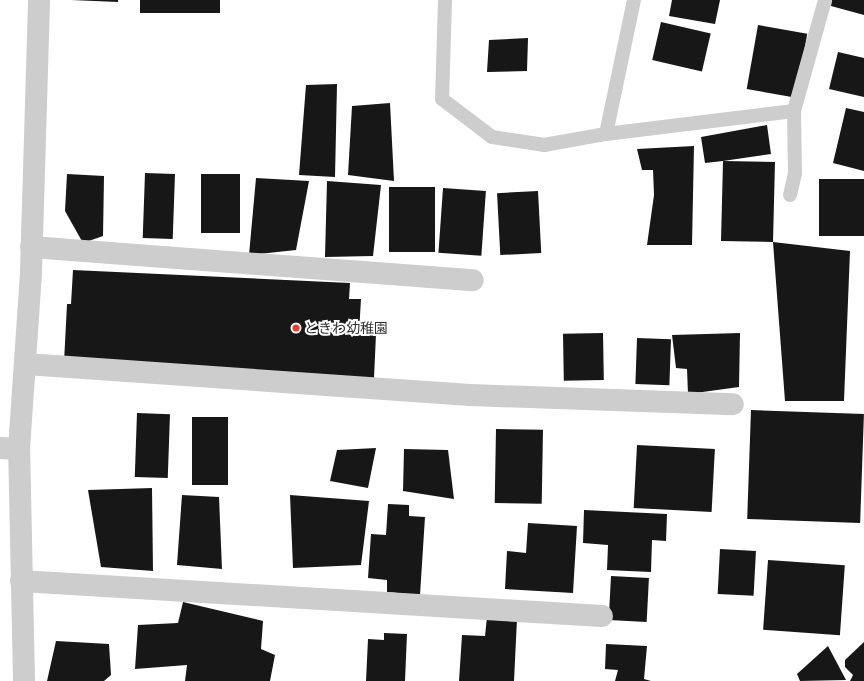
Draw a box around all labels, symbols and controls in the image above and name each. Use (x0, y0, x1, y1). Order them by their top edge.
place label: ときわ幼稚園 (304, 320, 388, 336)
marker: ときわ幼稚園 (291, 323, 301, 333)

